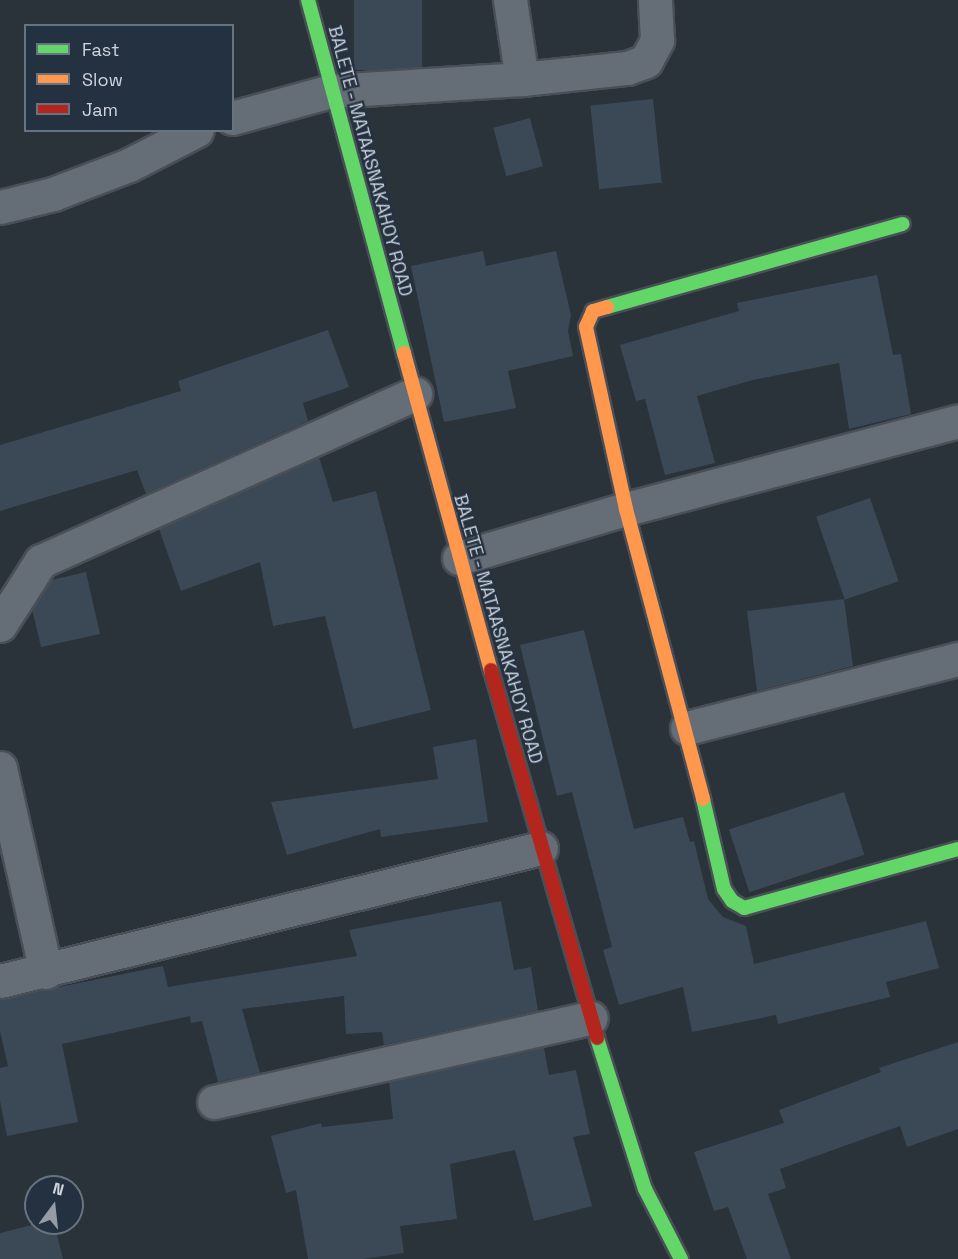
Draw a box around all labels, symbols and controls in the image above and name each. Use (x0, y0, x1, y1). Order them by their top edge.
street label: BALETE - MATAASNAKAHOY ROAD (323, 23, 417, 299)
legend (24, 24, 234, 132)
text: Fast (82, 38, 119, 61)
text: Slow (82, 68, 123, 91)
text: Jam (82, 98, 118, 121)
street label: BALETE - MATAASNAKAHOY ROAD (449, 491, 547, 767)
north arrow (24, 1175, 84, 1235)
text: N (50, 1178, 66, 1201)

